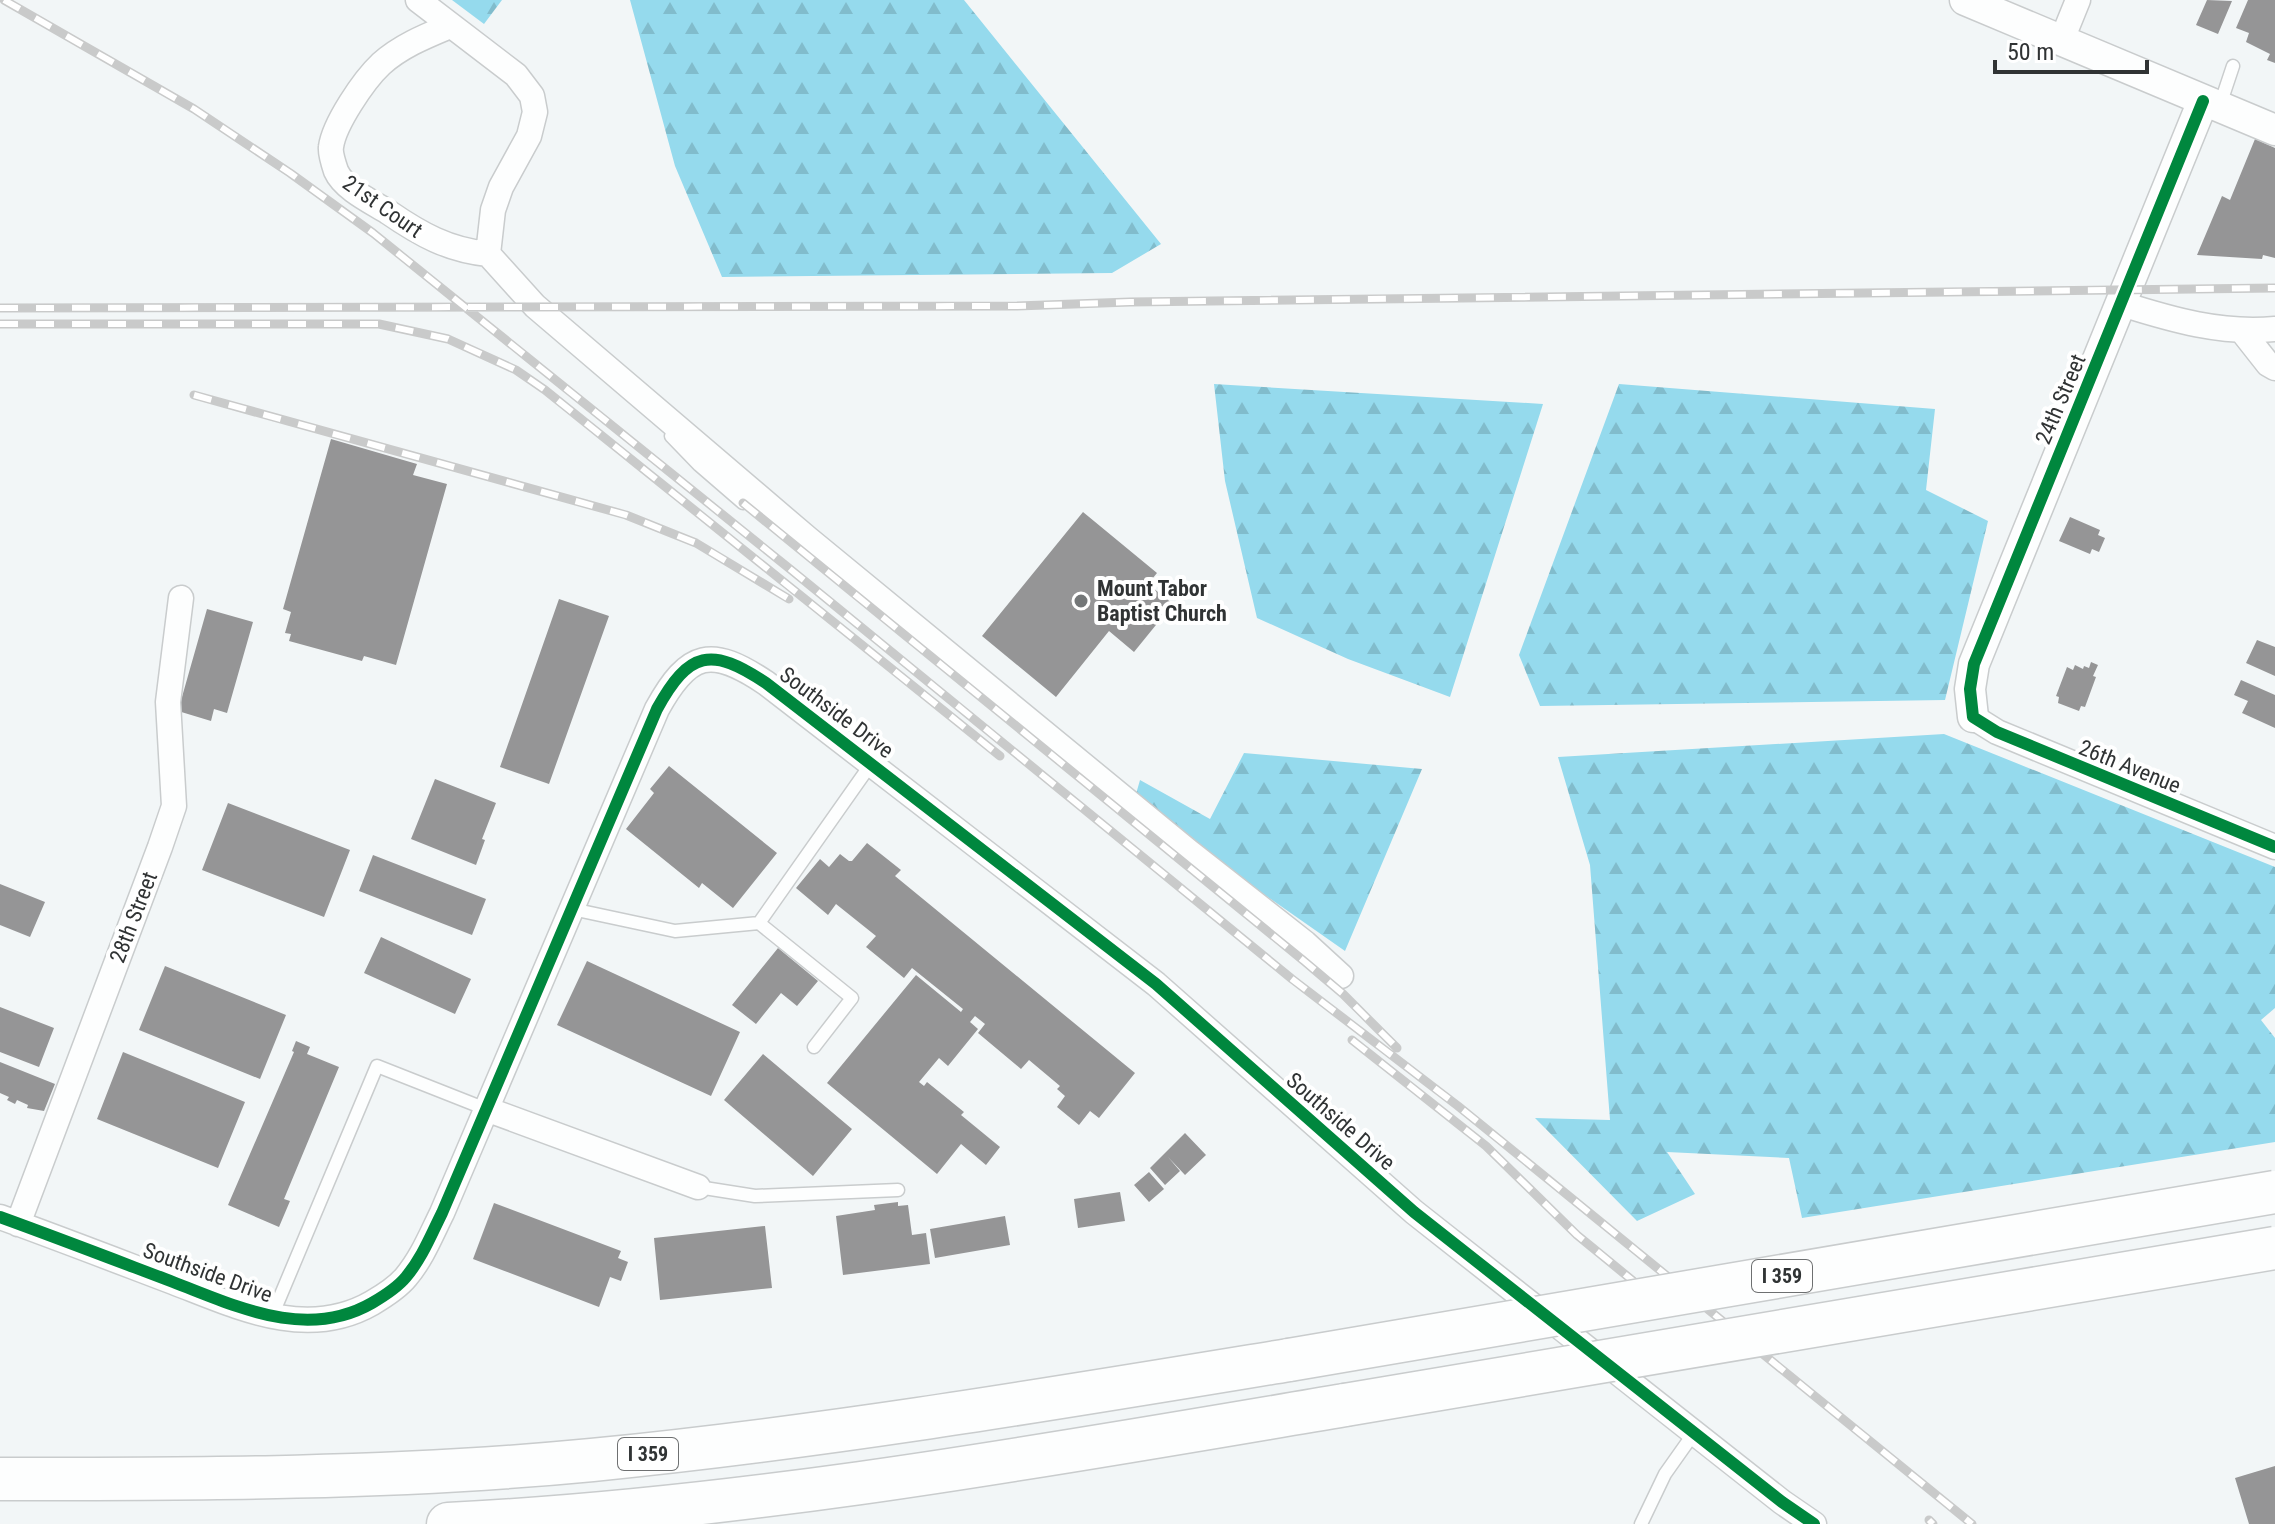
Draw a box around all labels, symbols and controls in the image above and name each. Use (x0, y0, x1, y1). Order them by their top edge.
scale bar (1995, 24, 2147, 74)
text: 50 m (2007, 38, 2054, 66)
street label: 21st Court (338, 170, 427, 243)
street label: 24th Street (2030, 350, 2091, 448)
place label: Mount Tabor Baptist Church (1097, 576, 1227, 626)
marker: Mount Tabor Baptist Church (1072, 592, 1090, 610)
street label: Southside Drive (775, 662, 898, 763)
street label: 26th Avenue (2075, 735, 2184, 798)
street label: 28th Street (105, 868, 162, 966)
street label: Southside Drive (1281, 1068, 1400, 1175)
street label: Southside Drive (140, 1238, 276, 1307)
road number: I 359 (1752, 1260, 1812, 1292)
road number: I 359 (618, 1438, 678, 1470)

